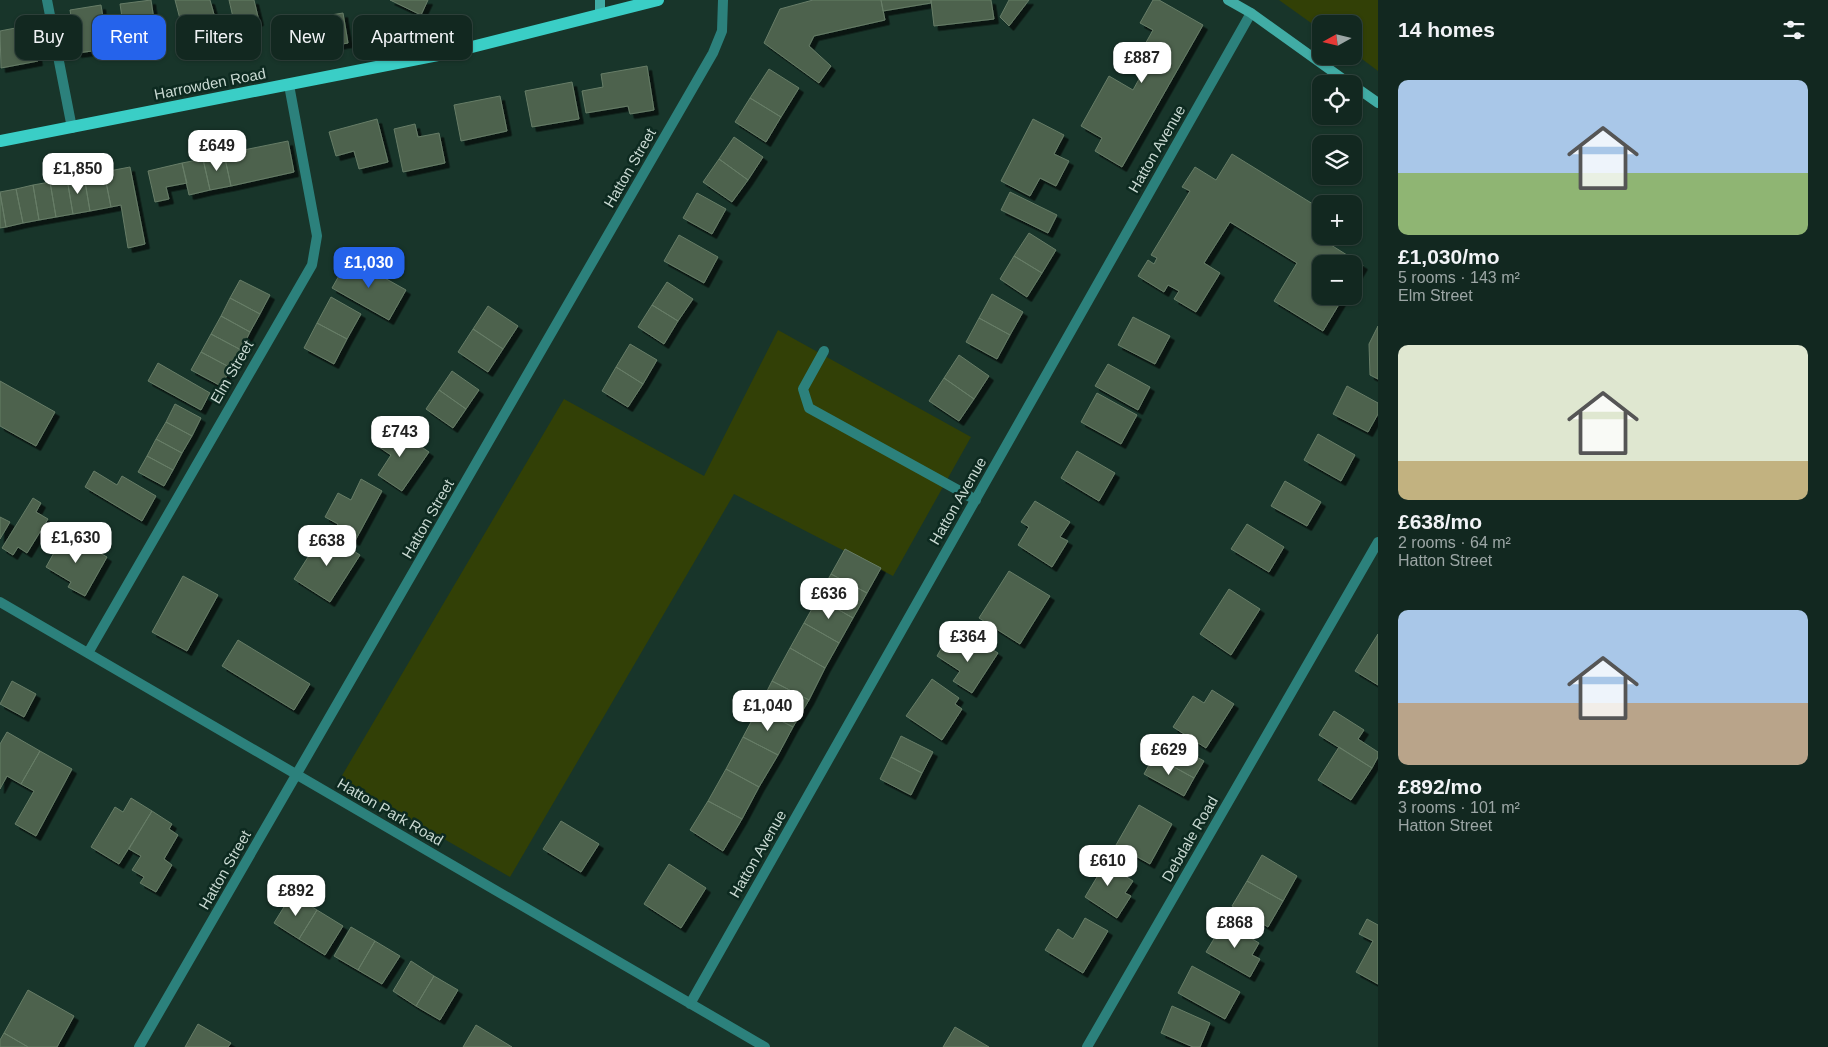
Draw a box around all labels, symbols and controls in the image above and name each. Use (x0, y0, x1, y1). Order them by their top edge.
chip: Buy (15, 15, 82, 60)
chip: Rent (92, 15, 166, 60)
chip: Filters (176, 15, 261, 60)
chip: New (271, 15, 343, 60)
chip: Apartment (353, 15, 472, 60)
north arrow (1312, 15, 1362, 65)
map controls (1312, 15, 1362, 305)
icon: filters (1780, 16, 1808, 44)
text: 14 homes (1398, 18, 1495, 41)
pin: £887 (1112, 42, 1172, 84)
text: £887 (1124, 49, 1160, 66)
street label: Harrowden Road (153, 64, 267, 103)
button: locate (1312, 75, 1362, 125)
street label: Hatton Avenue (1125, 102, 1188, 195)
icon: home (1558, 113, 1648, 203)
street label: Hatton Street (600, 125, 659, 210)
pin: £649 (187, 130, 247, 172)
button: layers (1312, 135, 1362, 185)
text: £649 (199, 137, 235, 154)
pin: £1,850 (37, 152, 119, 195)
text: £1,850 (54, 160, 102, 177)
button: + (1312, 195, 1362, 245)
text: £1,030/mo (1398, 245, 1500, 268)
pin: £1,030 (328, 246, 410, 289)
text: £1,030 (345, 254, 393, 271)
button: − (1312, 255, 1362, 305)
text: 5 rooms · 143 m² (1398, 269, 1520, 286)
text: Elm Street (1398, 287, 1473, 304)
street label: Elm Street (207, 336, 257, 406)
icon: home (1558, 378, 1648, 468)
pin: £743 (370, 416, 430, 458)
text: £743 (382, 423, 418, 440)
street label: Hatton Avenue (926, 454, 989, 547)
street label: Hatton Street (398, 476, 457, 561)
text: £638/mo (1398, 510, 1482, 533)
pin: £1,630 (35, 522, 117, 564)
pin: £638 (297, 524, 357, 567)
text: £1,630 (52, 529, 100, 546)
text: £638 (309, 532, 345, 549)
text: 2 rooms · 64 m² (1398, 534, 1511, 551)
text: Hatton Street (1398, 552, 1492, 569)
pin: £636 (799, 578, 859, 620)
text: £636 (811, 585, 847, 602)
pin: £364 (938, 620, 998, 663)
text: £364 (950, 628, 986, 645)
icon: home (1558, 643, 1648, 733)
pin: £1,040 (727, 690, 809, 732)
text: £1,040 (744, 697, 792, 714)
pin: £629 (1139, 734, 1199, 776)
text: £629 (1151, 741, 1187, 758)
street label: Hatton Park Road (334, 774, 446, 849)
text: £892/mo (1398, 775, 1482, 798)
street label: Debdale Road (1158, 793, 1221, 885)
text: 3 rooms · 101 m² (1398, 799, 1520, 816)
street label: Hatton Avenue (726, 807, 789, 900)
text: Hatton Street (1398, 817, 1492, 834)
street label: Hatton Street (195, 827, 254, 912)
pin: £610 (1078, 844, 1138, 887)
text: £610 (1090, 852, 1126, 869)
pin: £892 (266, 874, 326, 917)
text: £892 (278, 882, 314, 899)
pin: £868 (1205, 906, 1265, 949)
text: £868 (1217, 914, 1253, 931)

